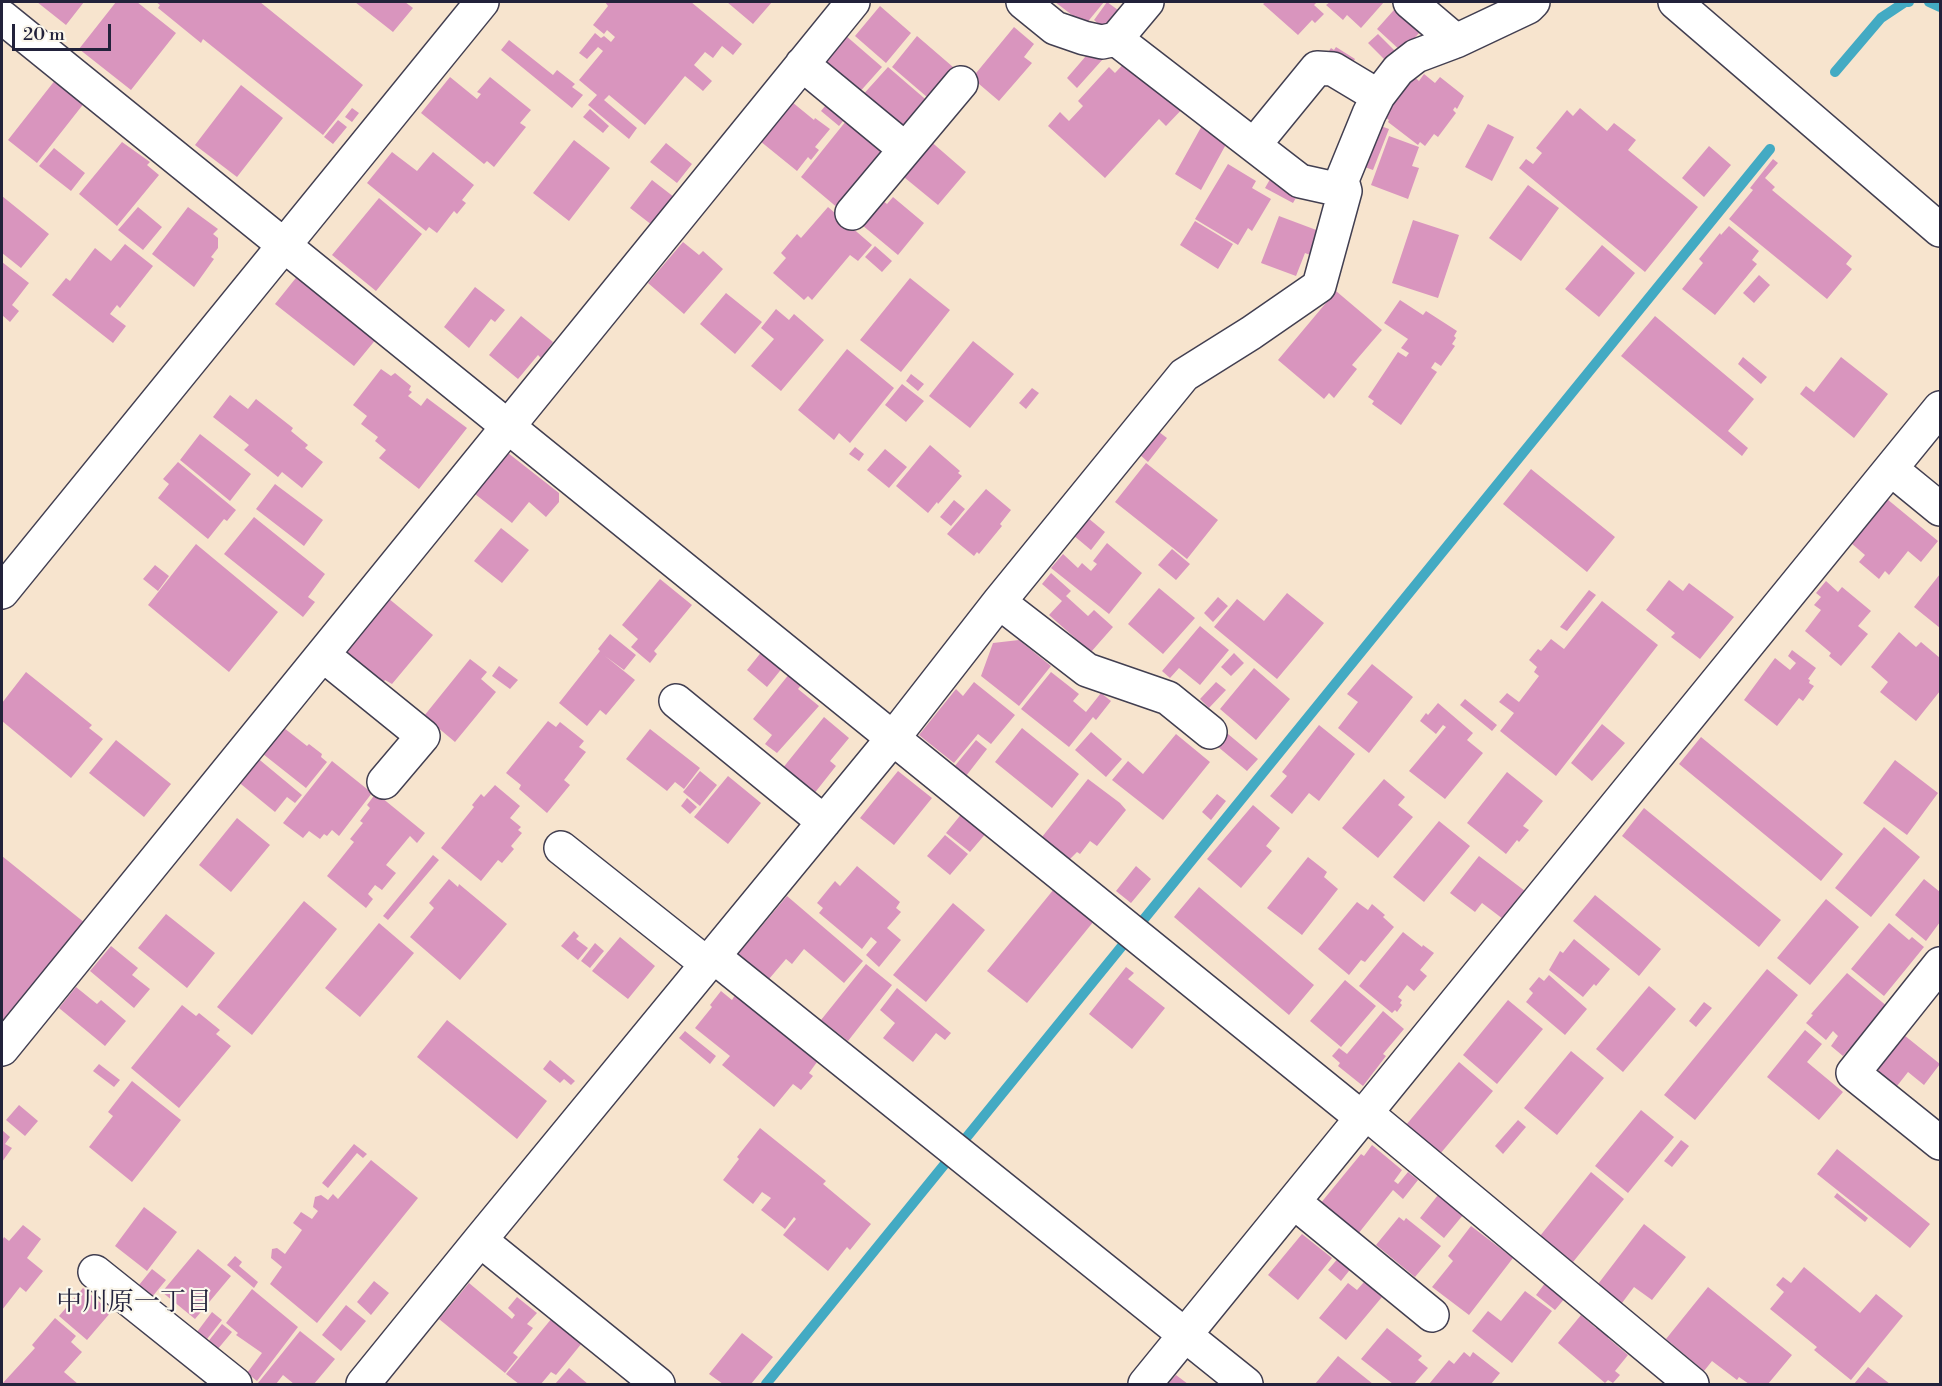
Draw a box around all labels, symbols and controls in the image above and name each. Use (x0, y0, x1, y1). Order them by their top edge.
scale bar (15, 12, 114, 50)
text: 20 m (23, 23, 65, 46)
district label: 中川原一丁目 (56, 1288, 212, 1320)

